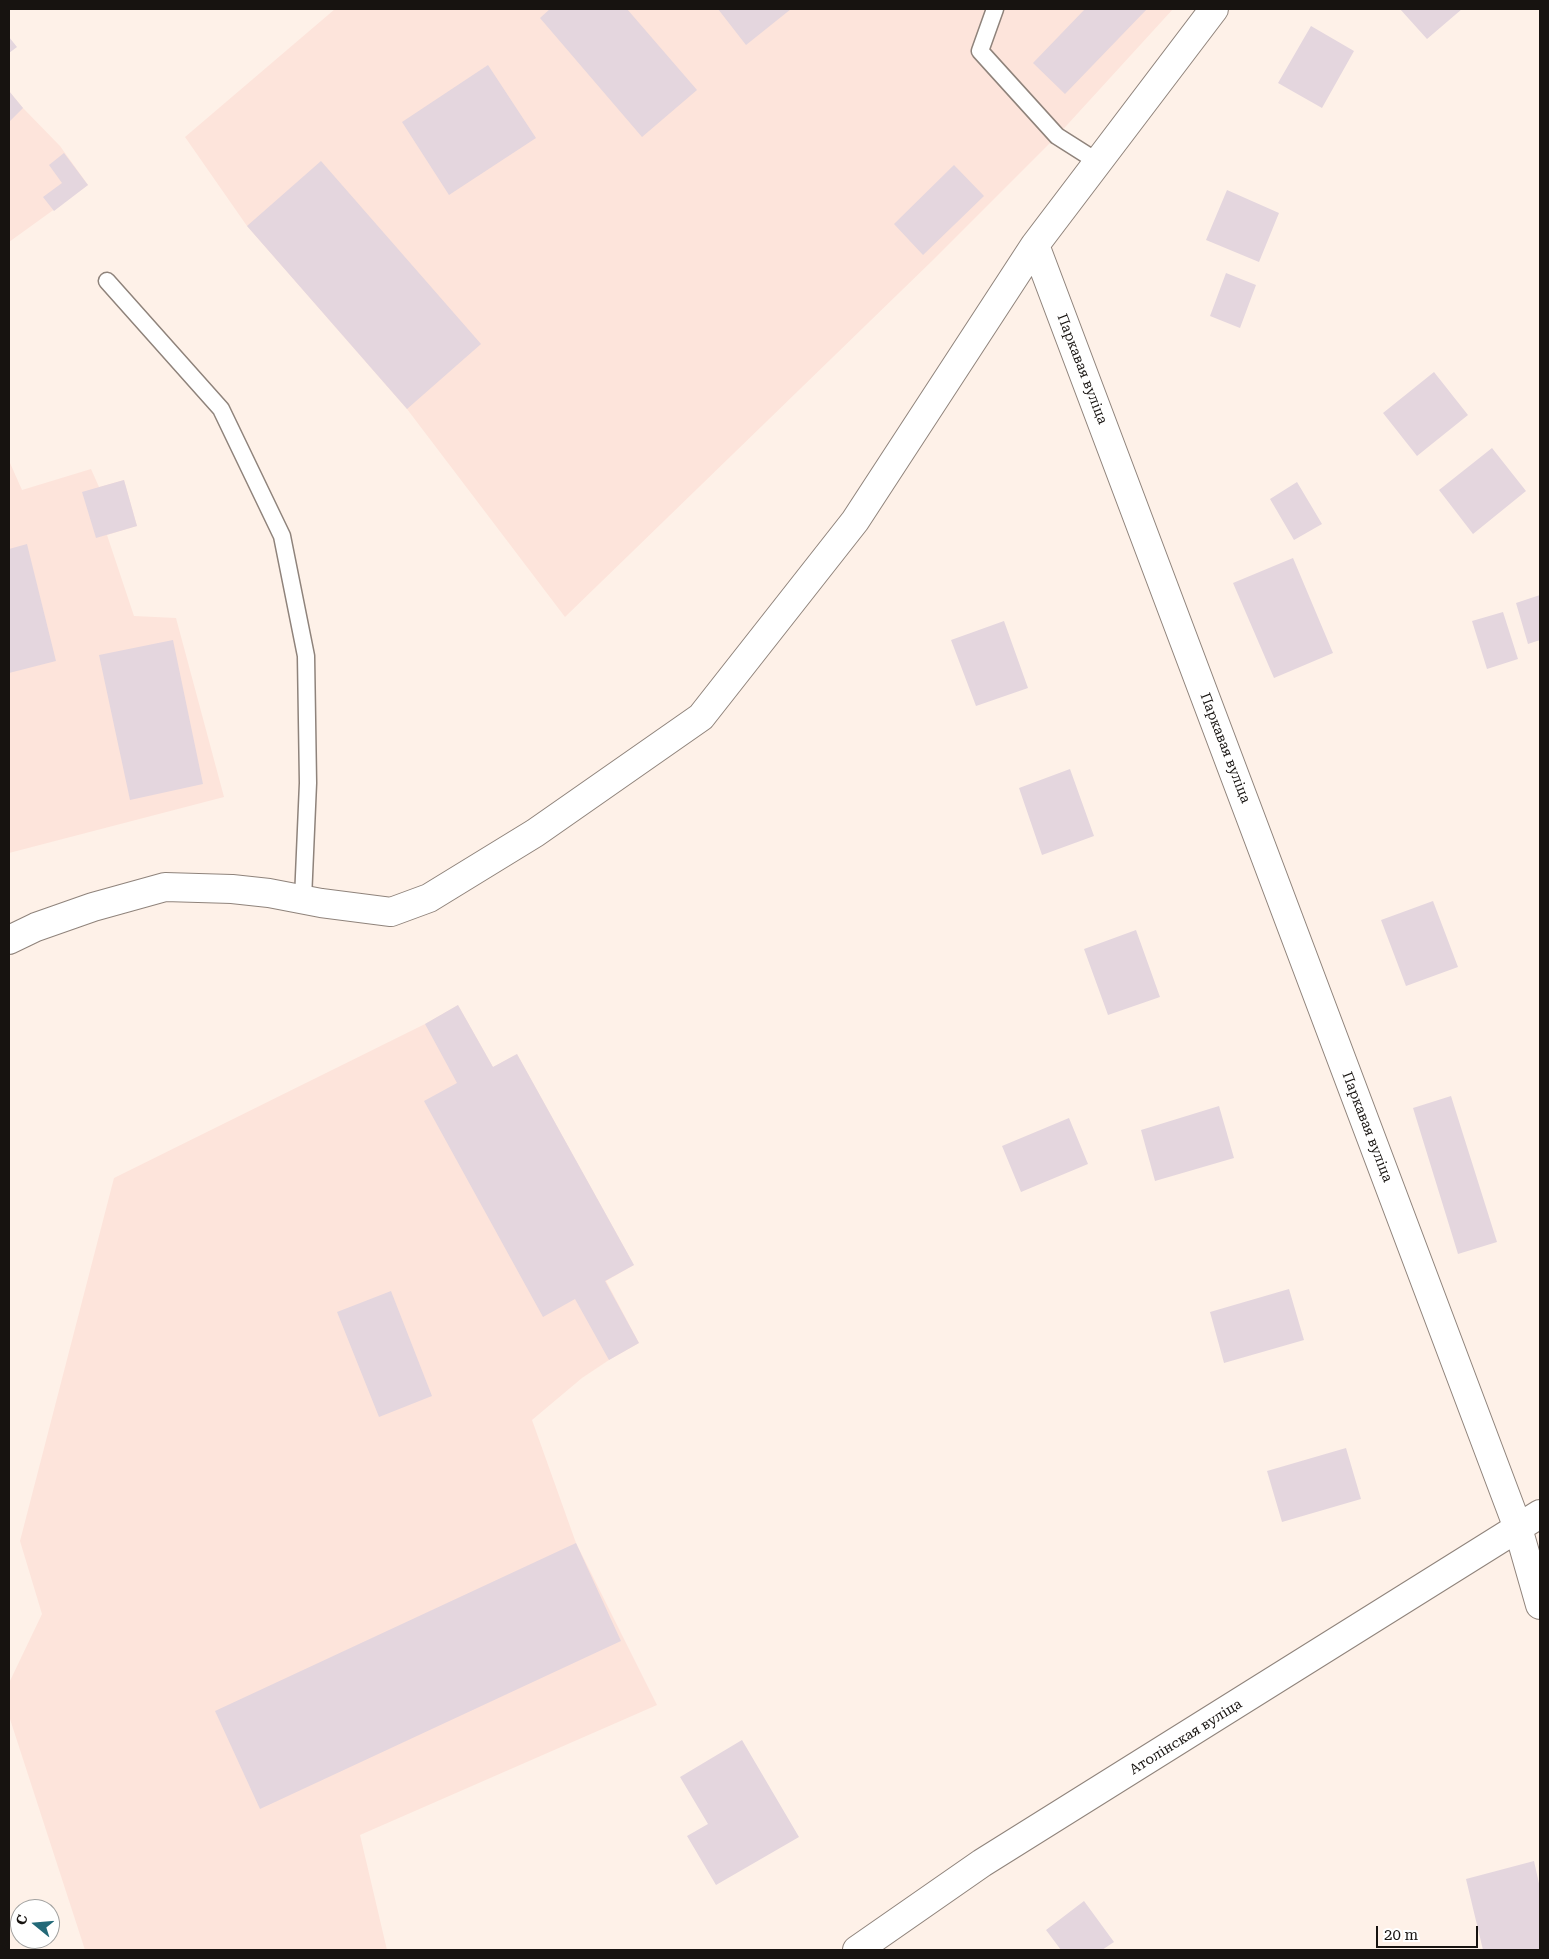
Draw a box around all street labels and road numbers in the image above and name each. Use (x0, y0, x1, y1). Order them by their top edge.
street label: Паркавая вуліца (1053, 311, 1111, 427)
street label: Паркавая вуліца (1196, 690, 1254, 806)
street label: Паркавая вуліца (1338, 1069, 1396, 1185)
street label: Атолінская вуліца (1127, 1696, 1245, 1778)

